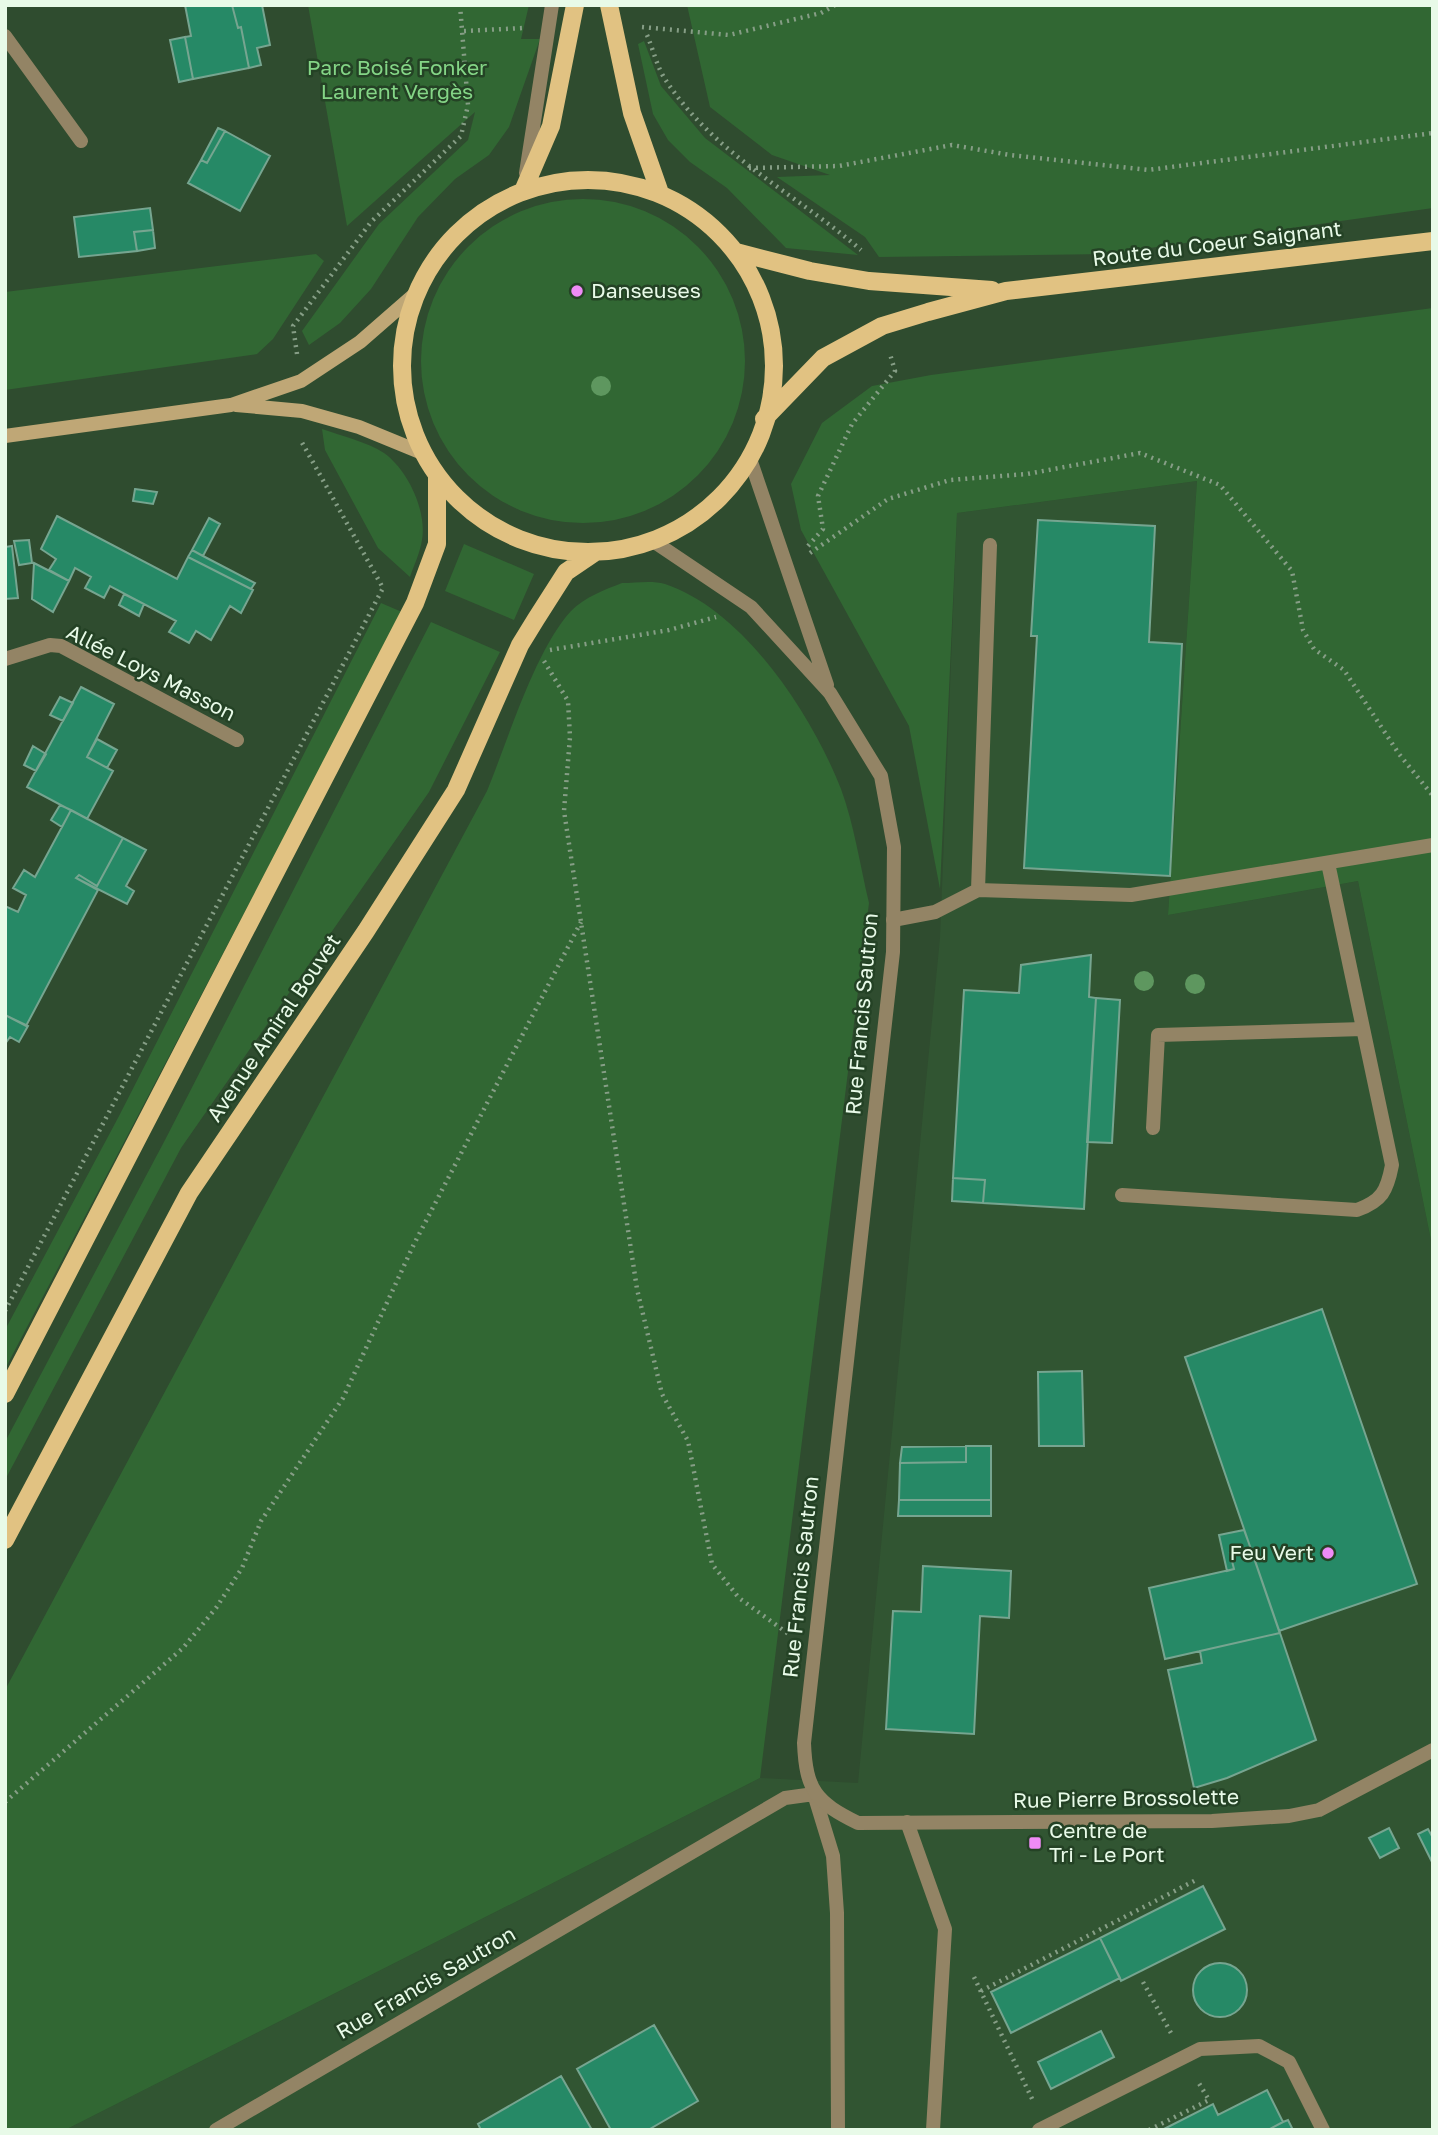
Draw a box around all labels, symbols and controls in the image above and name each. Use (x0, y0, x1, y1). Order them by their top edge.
park label: Parc Boisé Fonker Laurent Vergès (307, 54, 487, 104)
street label: Route du Coeur Saignant (1091, 215, 1343, 271)
place label: Danseuses (591, 277, 701, 303)
marker: Danseuses (569, 283, 585, 299)
street label: Allée Loys Masson (63, 618, 240, 726)
street label: Rue Francis Sautron (839, 912, 883, 1116)
street label: Avenue Amiral Bouvet (201, 929, 346, 1126)
street label: Rue Francis Sautron (776, 1475, 824, 1679)
place label: Feu Vert (1230, 1539, 1314, 1565)
marker: Feu Vert (1320, 1545, 1336, 1561)
street label: Rue Pierre Brossolette (1013, 1783, 1239, 1813)
place label: Centre de Tri - Le Port (1049, 1817, 1165, 1867)
marker: Centre de Tri - Le Port (1027, 1835, 1043, 1851)
street label: Rue Francis Sautron (331, 1920, 520, 2044)

